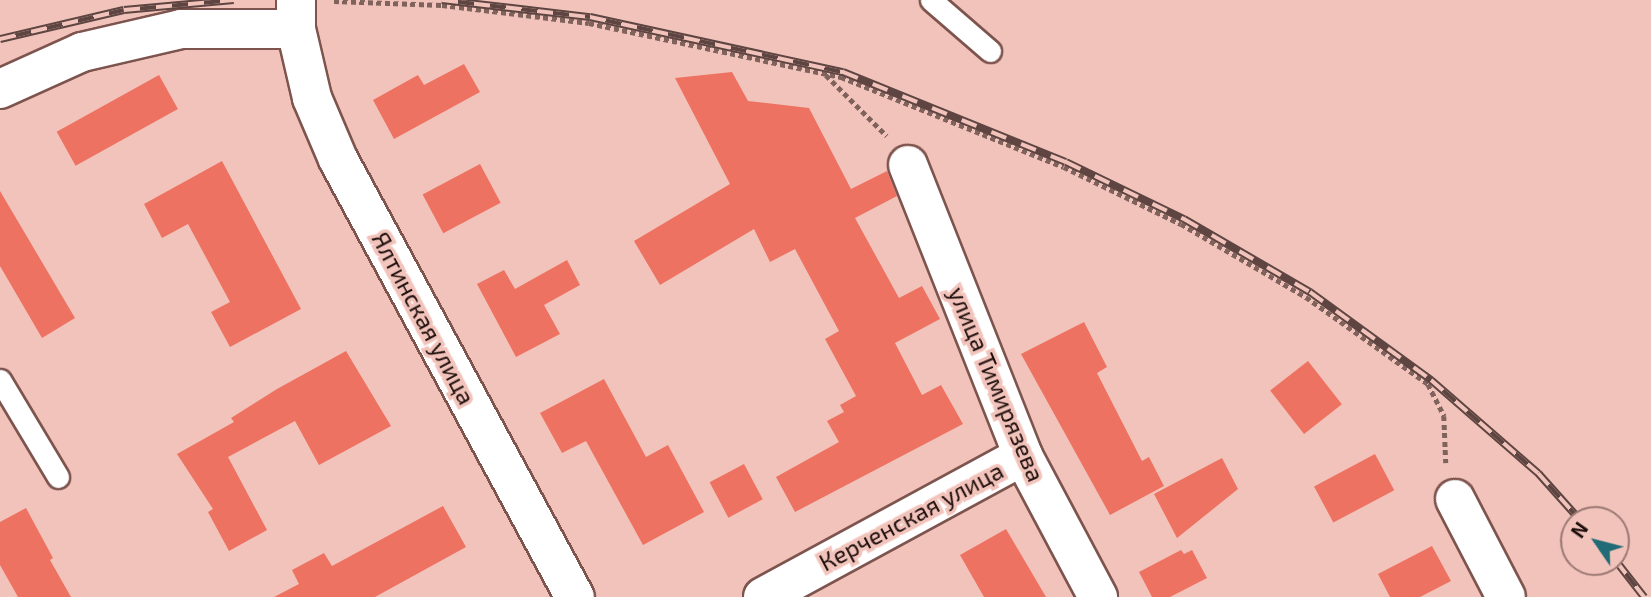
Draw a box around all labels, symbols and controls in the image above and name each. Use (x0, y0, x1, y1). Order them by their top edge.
street label: Ялтинская улица (366, 227, 482, 409)
street label: улица Тимирязева (943, 282, 1051, 486)
street label: Керченская улица (814, 455, 1008, 577)
north arrow (1560, 506, 1630, 576)
text: N (1566, 518, 1592, 542)

